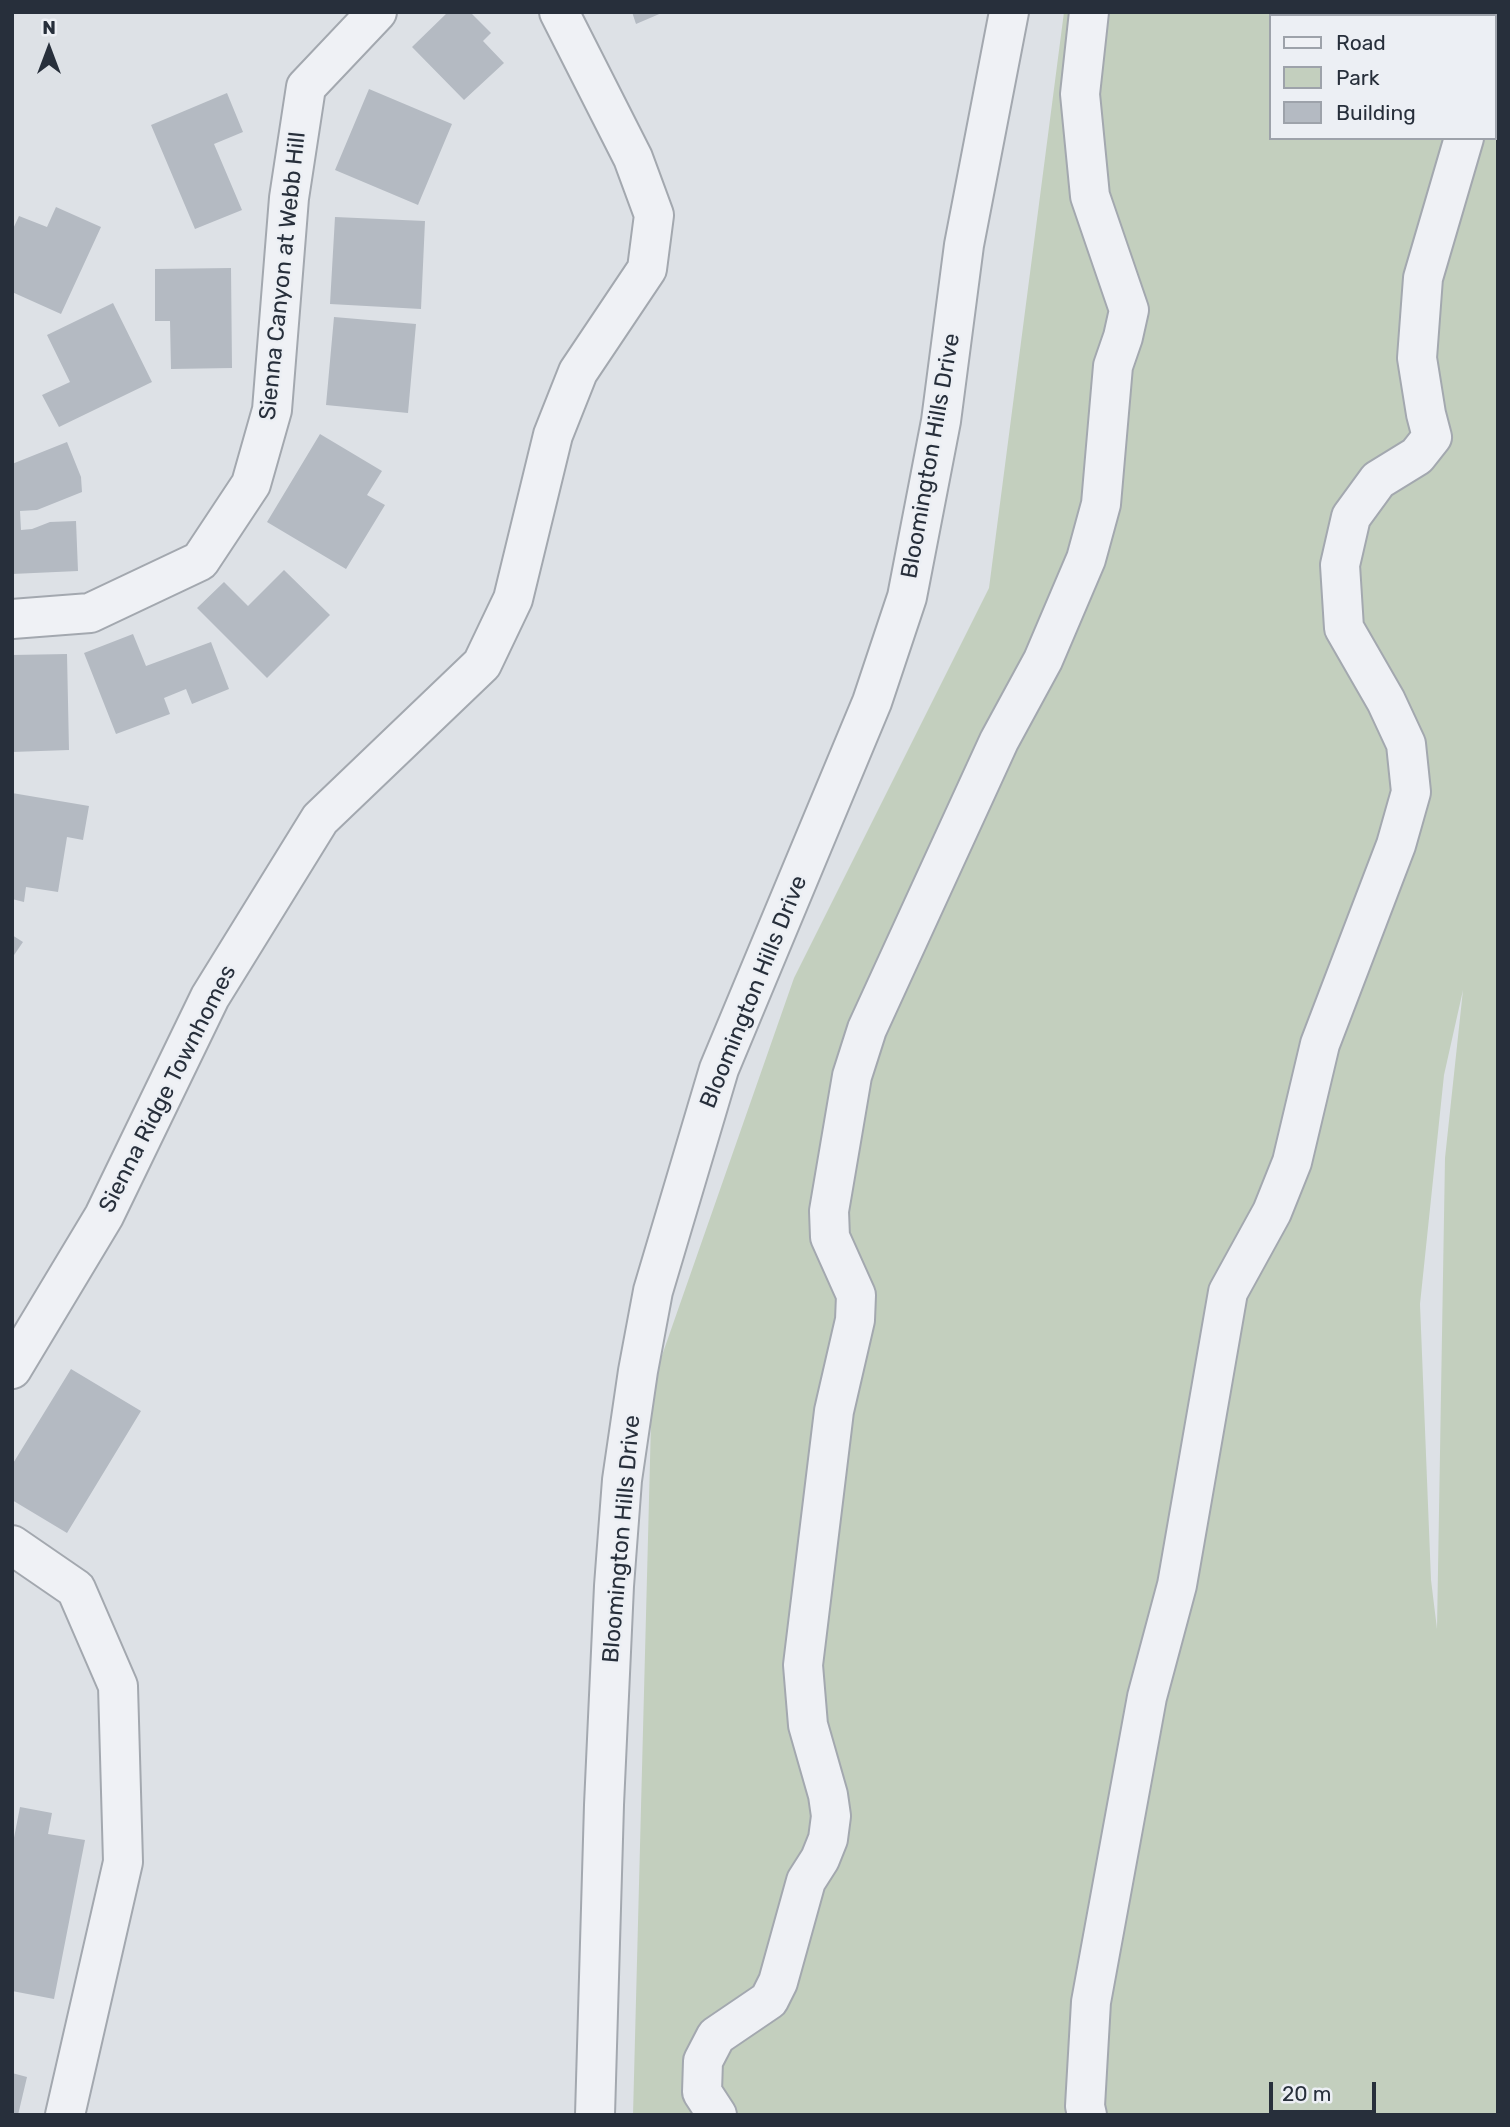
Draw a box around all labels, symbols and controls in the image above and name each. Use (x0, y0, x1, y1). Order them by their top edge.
north arrow (14, 14, 84, 84)
legend (1268, 14, 1496, 140)
text: N (42, 16, 56, 39)
text: Road (1336, 30, 1386, 55)
text: Park (1336, 65, 1380, 90)
text: Building (1336, 100, 1416, 125)
street label: Sienna Canyon at Webb Hill (254, 130, 312, 422)
street label: Bloomington Hills Drive (896, 331, 966, 581)
street label: Bloomington Hills Drive (695, 872, 813, 1112)
street label: Sienna Ridge Townhomes (93, 961, 243, 1217)
street label: Bloomington Hills Drive (597, 1414, 647, 1664)
scale bar (1272, 2068, 1379, 2112)
text: 20 m (1282, 2081, 1331, 2106)

